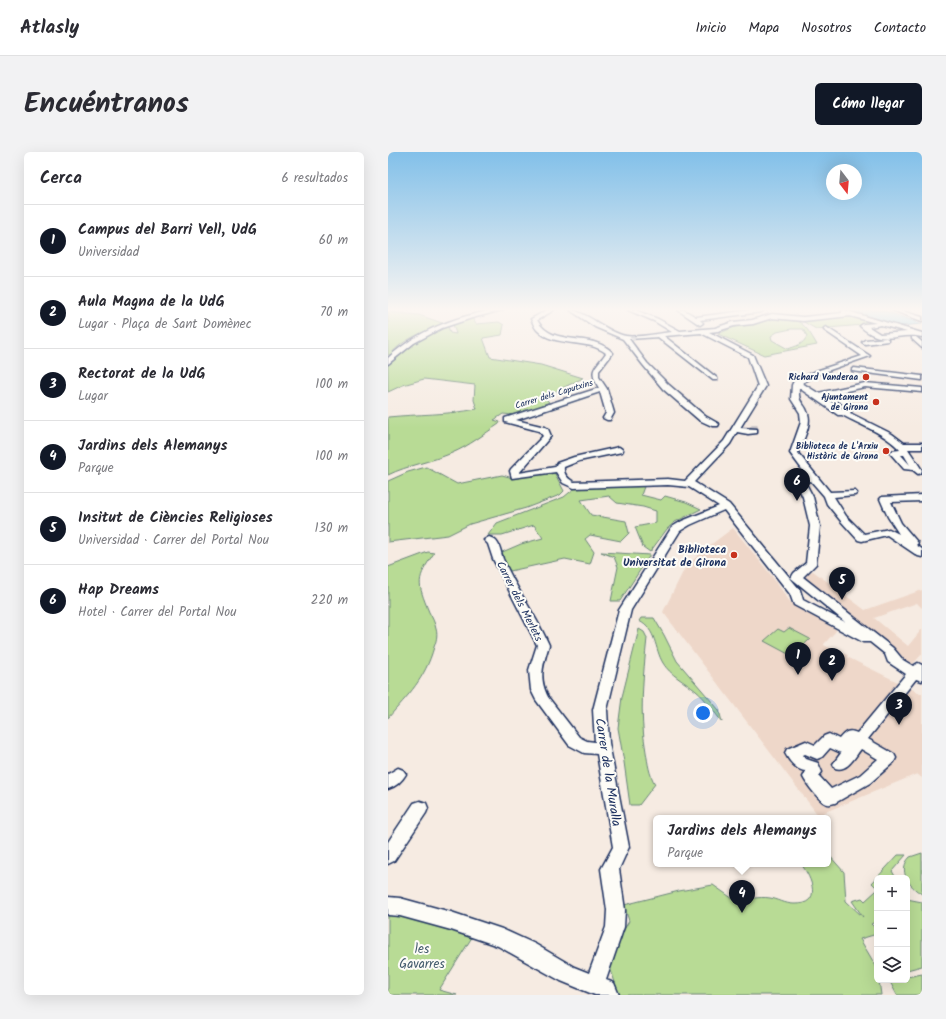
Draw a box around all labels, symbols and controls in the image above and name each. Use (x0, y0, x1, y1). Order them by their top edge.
text: Atlasly (20, 13, 79, 43)
text: Inicio (695, 17, 726, 39)
text: Mapa (748, 17, 779, 39)
text: Nosotros (801, 17, 852, 39)
text: Contacto (874, 17, 926, 39)
text: Encuéntranos (24, 82, 189, 127)
button: Cómo llegar (815, 83, 922, 125)
north arrow (826, 164, 862, 200)
text: Cerca (40, 165, 82, 192)
text: 6 resultados (281, 168, 348, 189)
text: Campus del Barri Vell, UdG (78, 218, 257, 242)
text: 1 (51, 230, 55, 251)
text: 60 m (319, 230, 348, 251)
text: Universidad (78, 242, 139, 263)
text: Aula Magna de la UdG (78, 290, 225, 314)
text: 2 (49, 302, 57, 323)
text: 70 m (320, 302, 348, 323)
text: Lugar · Plaça de Sant Domènec (78, 314, 252, 335)
text: Rectorat de la UdG (78, 362, 205, 386)
place label: Richard Vanderaa (789, 370, 858, 385)
marker: Richard Vanderaa (861, 372, 871, 382)
text: 3 (49, 374, 57, 395)
text: 100 m (315, 374, 348, 395)
street label: Carrer dels Caputxins (513, 375, 595, 413)
text: Lugar (78, 386, 108, 407)
place label: Ajuntament de Girona (821, 390, 869, 415)
marker: Ajuntament de Girona (871, 397, 881, 407)
text: Jardins dels Alemanys (78, 434, 227, 458)
place label: Biblioteca de L'Arxiu Històric de Girona (796, 439, 879, 464)
text: 4 (49, 446, 57, 467)
text: 100 m (315, 446, 348, 467)
marker: Biblioteca de L'Arxiu Històric de Girona (881, 446, 891, 456)
text: Parque (78, 458, 114, 479)
pin: 6 (784, 468, 810, 501)
text: Insitut de Ciències Religioses (78, 506, 273, 530)
text: 5 (50, 518, 56, 539)
text: 130 m (314, 518, 348, 539)
text: Universidad · Carrer del Portal Nou (78, 530, 269, 551)
place label: Biblioteca Universitat de Girona (623, 541, 726, 572)
marker: Biblioteca Universitat de Girona (729, 550, 739, 560)
street label: Carrer dels Merlets (491, 558, 547, 645)
pin: 5 (829, 567, 855, 600)
text: Hap Dreams (78, 578, 159, 602)
text: 6 (49, 590, 57, 611)
text: 220 m (311, 590, 348, 611)
text: Hotel · Carrer del Portal Nou (78, 602, 236, 623)
pin: 1 (785, 642, 811, 675)
pin: 2 (819, 648, 845, 681)
pin: 3 (886, 692, 912, 725)
your location (693, 703, 713, 723)
street label: Carrer de la Muralla (589, 717, 626, 828)
popup (653, 815, 831, 867)
text: Jardins dels Alemanys (667, 819, 817, 843)
text: Parque (667, 843, 703, 864)
map controls (874, 875, 910, 983)
button: + (874, 875, 910, 911)
pin: 4 (729, 880, 755, 913)
button: − (874, 911, 910, 947)
park label: les Gavarres (399, 939, 445, 975)
button: layers (874, 947, 910, 983)

